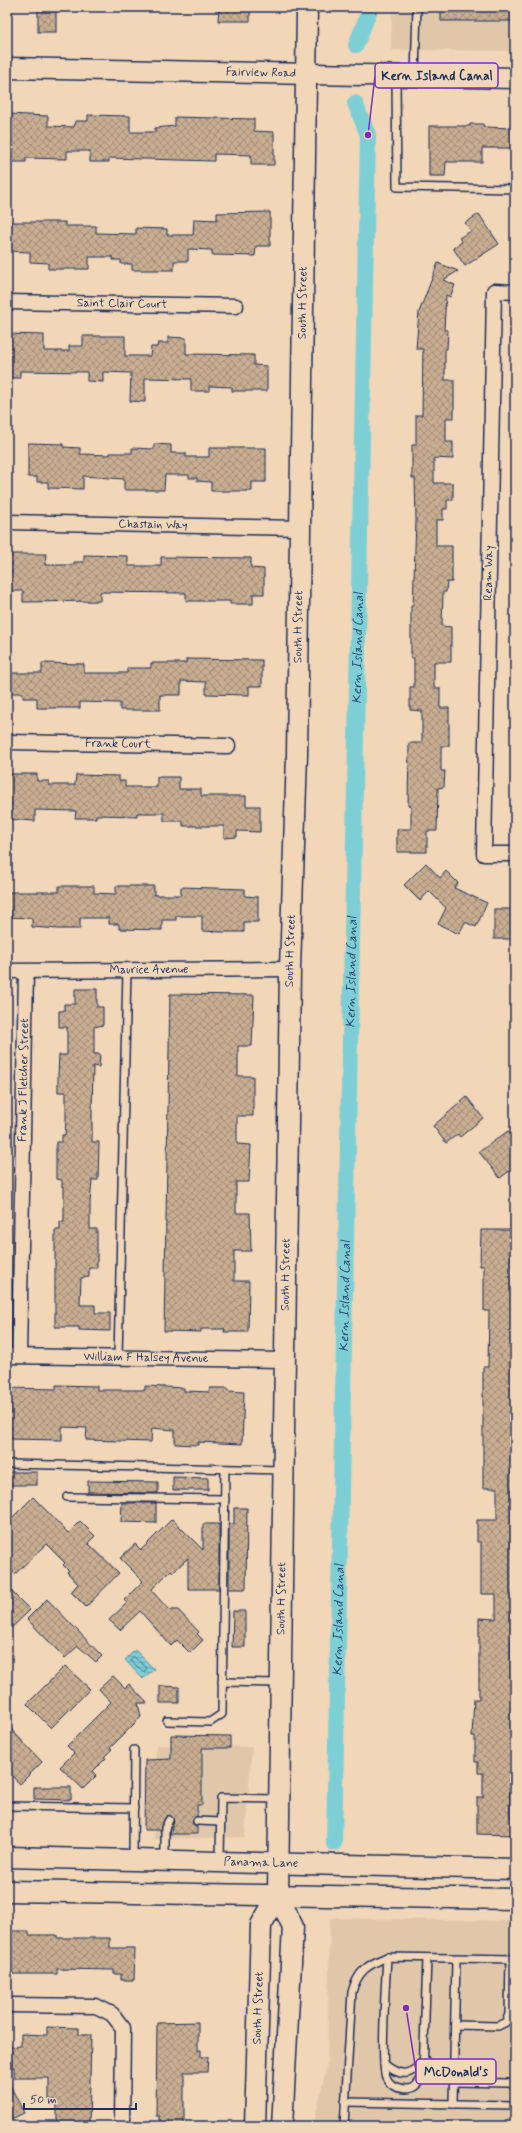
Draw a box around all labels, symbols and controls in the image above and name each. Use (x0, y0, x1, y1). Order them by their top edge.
callout: Kern Island Canal (375, 63, 498, 88)
street label: Fairview Road (226, 64, 296, 82)
text: Kern Island Canal (381, 68, 493, 85)
street label: South H Street (295, 266, 312, 339)
street label: Saint Clair Court (77, 295, 168, 313)
street label: Chastain Way (118, 516, 188, 534)
street label: Ream Way (481, 545, 497, 601)
street label: South H Street (290, 590, 307, 663)
water label: Kern Island Canal (348, 592, 367, 704)
street label: Frank Court (85, 735, 151, 753)
street label: South H Street (282, 914, 300, 987)
water label: Kern Island Canal (342, 915, 361, 1028)
street label: Maurice Avenue (109, 962, 189, 978)
street label: Frank J Fletcher Street (15, 1018, 33, 1142)
street label: South H Street (278, 1238, 295, 1311)
water label: Kern Island Canal (335, 1239, 355, 1352)
street label: William F Halsey Avenue (83, 1349, 209, 1367)
street label: South H Street (273, 1562, 290, 1635)
water label: Kern Island Canal (329, 1563, 348, 1676)
street label: Panama Lane (224, 1854, 298, 1872)
street label: South H Street (249, 1971, 268, 2045)
callout: McDonald's (416, 2059, 496, 2084)
text: McDonald's (424, 2064, 488, 2081)
scale bar (24, 2085, 136, 2111)
text: 50 m (30, 2092, 57, 2108)

